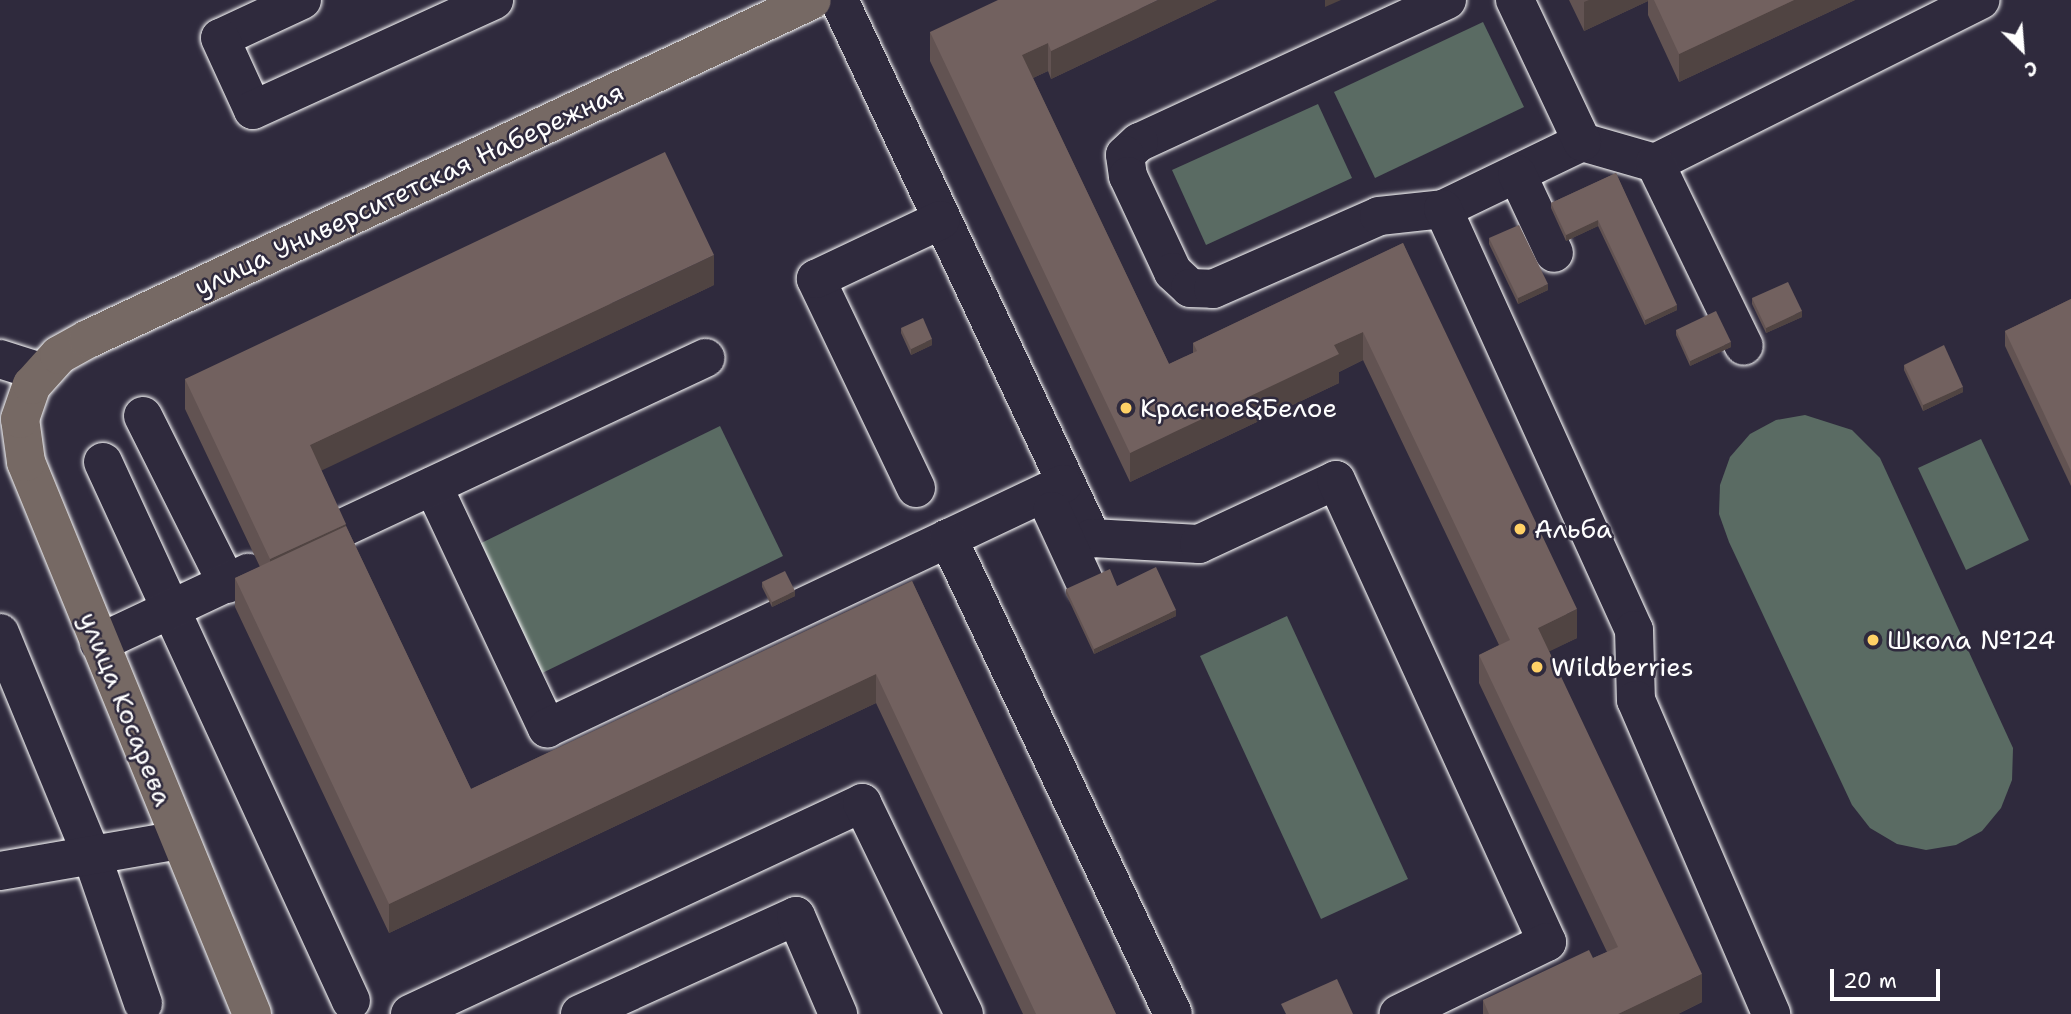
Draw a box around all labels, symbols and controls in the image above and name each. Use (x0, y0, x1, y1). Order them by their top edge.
north arrow (1987, 14, 2057, 84)
text: С (2021, 55, 2042, 82)
street label: улица Университетская Набережная (189, 76, 629, 302)
place label: Красное&Белое (1140, 392, 1337, 424)
marker: Красное&Белое (1118, 400, 1134, 416)
place label: Альба (1534, 513, 1612, 545)
marker: Альба (1512, 521, 1528, 537)
street label: улица Косарева (73, 607, 179, 811)
place label: Школа №124 (1887, 624, 2056, 656)
marker: Школа №124 (1865, 632, 1881, 648)
place label: Wildberries (1551, 651, 1694, 683)
marker: Wildberries (1529, 659, 1545, 675)
scale bar (1833, 954, 1943, 998)
text: 20 m (1843, 967, 1897, 995)

